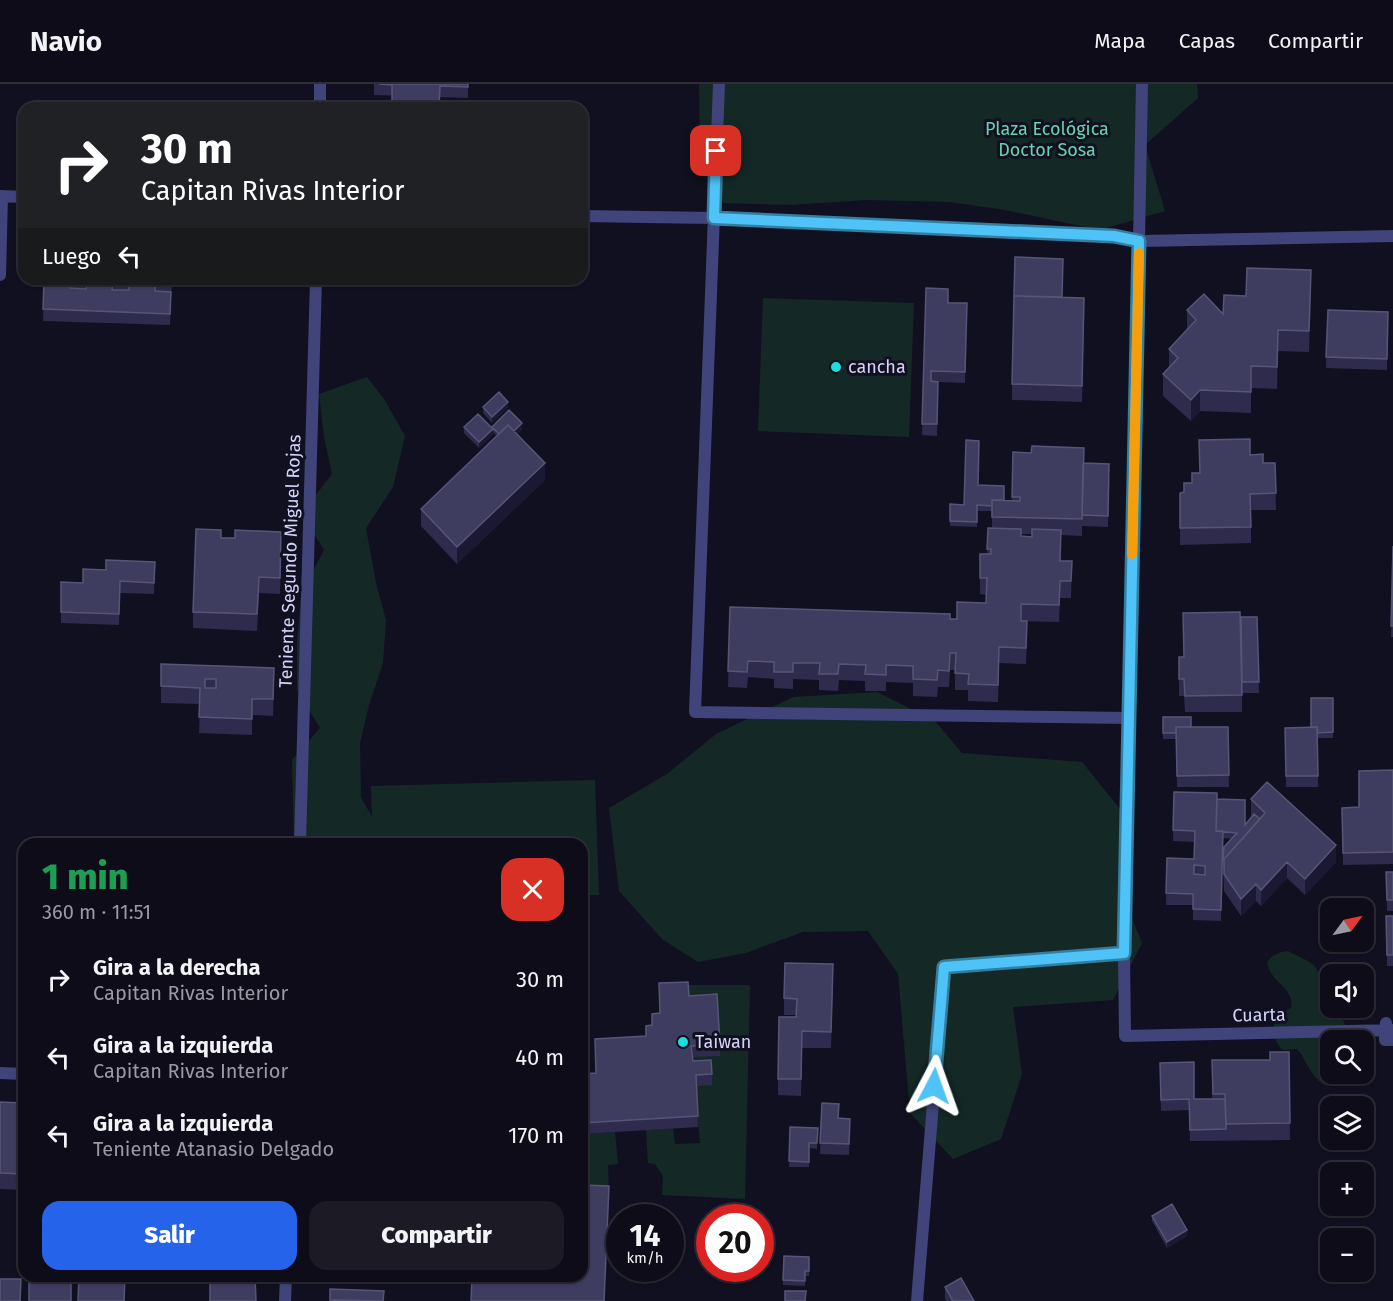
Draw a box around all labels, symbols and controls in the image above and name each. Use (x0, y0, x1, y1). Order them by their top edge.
text: Navio (30, 25, 102, 58)
text: Mapa (1094, 28, 1146, 54)
text: Capas (1179, 28, 1235, 54)
text: Compartir (1268, 28, 1363, 54)
park label: Plaza Ecológica Doctor Sosa (985, 118, 1109, 161)
text: 30 m (141, 124, 233, 174)
pin (690, 125, 741, 176)
icon: right (42, 126, 120, 204)
icon: arrive (699, 134, 732, 167)
text: Capitan Rivas Interior (141, 175, 404, 207)
icon: left (113, 240, 146, 273)
text: Luego (42, 243, 101, 270)
place label: cancha (848, 356, 906, 378)
marker: cancha (829, 360, 843, 374)
street label: Teniente Segundo Miguel Rojas (275, 434, 305, 688)
text: 1 min (42, 855, 128, 899)
button: close (501, 858, 564, 921)
north arrow (1320, 898, 1374, 952)
map controls (1320, 898, 1374, 1282)
text: 360 m · 11:51 (42, 900, 151, 924)
text: Gira a la derecha (93, 954, 261, 981)
icon: right (42, 963, 75, 996)
button: sound (1320, 964, 1374, 1018)
text: 30 m (516, 966, 564, 993)
text: Capitan Rivas Interior (93, 981, 288, 1005)
street label: Cuarta (1232, 1004, 1286, 1026)
button: search (1320, 1030, 1374, 1084)
place label: Taiwan (695, 1031, 751, 1053)
text: Gira a la izquierda (93, 1032, 273, 1059)
marker: Taiwan (676, 1035, 690, 1049)
icon: left (42, 1041, 75, 1074)
text: 40 m (515, 1044, 564, 1071)
position arrow (902, 1054, 966, 1118)
text: Capitan Rivas Interior (93, 1059, 288, 1083)
button: layers (1320, 1096, 1374, 1150)
text: Gira a la izquierda (93, 1110, 273, 1137)
icon: left (42, 1119, 75, 1152)
text: 170 m (508, 1122, 564, 1149)
text: Teniente Atanasio Delgado (93, 1137, 334, 1161)
button: + (1320, 1162, 1374, 1216)
button: Salir (42, 1201, 297, 1270)
button: Compartir (309, 1201, 564, 1270)
speed limit sign: 20 (696, 1204, 774, 1282)
text: 14 (630, 1218, 660, 1254)
button: − (1320, 1228, 1374, 1282)
text: km/h (626, 1249, 664, 1267)

